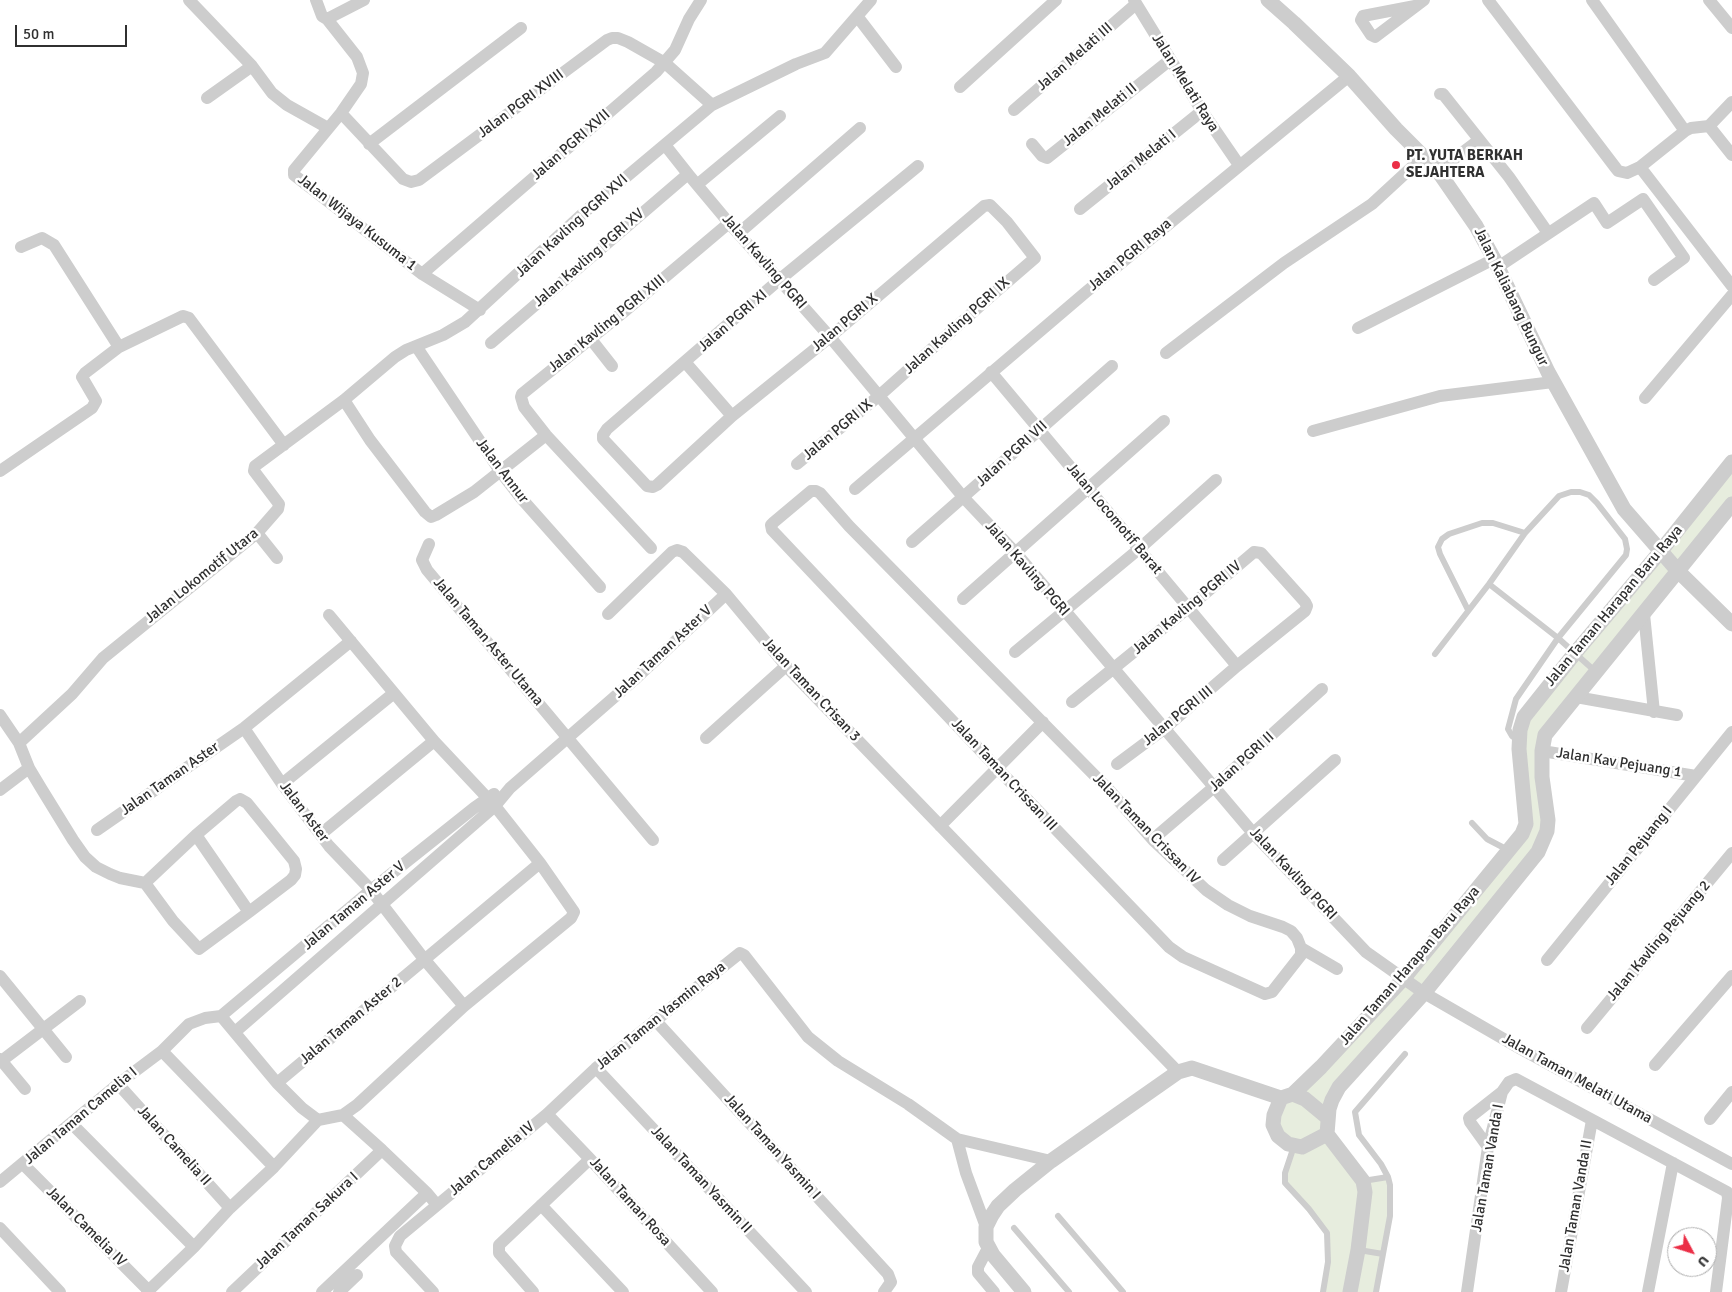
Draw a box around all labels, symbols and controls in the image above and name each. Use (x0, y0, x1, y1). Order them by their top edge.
scale bar (18, 15, 130, 47)
street label: Jalan Melati III (1033, 19, 1117, 95)
text: 50 m (23, 25, 54, 43)
street label: Jalan Melati Raya (1148, 31, 1222, 135)
street label: Jalan PGRI XVIII (474, 66, 568, 142)
street label: Jalan Melati II (1059, 80, 1141, 150)
street label: Jalan PGRI XVII (528, 106, 614, 184)
street label: Jalan Melati I (1102, 126, 1180, 194)
place label: PT. YUTA BERKAH SEJAHTERA (1406, 147, 1523, 182)
marker: PT. YUTA BERKAH SEJAHTERA (1390, 159, 1402, 171)
street label: Jalan Wijaya Kusuma 1 (294, 171, 420, 275)
street label: Jalan Kavling PGRI XVI (512, 171, 632, 281)
street label: Jalan Kavling PGRI XV (530, 205, 648, 311)
street label: Jalan Kavling PGRI (718, 211, 810, 313)
street label: Jalan PGRI Raya (1085, 215, 1175, 295)
street label: Jalan Kaliabang Bungur (1470, 225, 1552, 369)
street label: Jalan Kavling PGRI XIII (545, 271, 669, 377)
street label: Jalan Kavling PGRI IX (900, 274, 1014, 378)
street label: Jalan PGRI XI (695, 286, 771, 356)
street label: Jalan PGRI X (808, 290, 882, 356)
street label: Jalan PGRI IX (799, 396, 877, 464)
street label: Jalan PGRI VII (973, 417, 1051, 491)
street label: Jalan Annur (472, 435, 532, 507)
street label: Jalan Locomotif Barat (1062, 460, 1166, 578)
street label: Jalan Kavling PGRI (981, 518, 1073, 620)
street label: Jalan Taman Harapan Baru Raya (1541, 522, 1687, 690)
street label: Jalan Lokomotif Utara (142, 525, 262, 627)
street label: Jalan Kavling PGRI IV (1129, 557, 1245, 659)
street label: Jalan Taman Aster Utama (429, 574, 547, 710)
street label: Jalan Taman Aster V (610, 602, 716, 702)
street label: Jalan Taman Crisan 3 (758, 634, 864, 746)
street label: Jalan PGRI III (1139, 682, 1217, 750)
street label: Jalan Taman Crissan III (947, 715, 1061, 835)
street label: Jalan PGRI II (1206, 728, 1278, 796)
street label: Jalan Taman Aster (117, 738, 223, 820)
street label: Jalan Kav Pejuang 1 (1555, 744, 1683, 782)
street label: Jalan Taman Crissan IV (1089, 770, 1203, 888)
street label: Jalan Aster (275, 778, 333, 846)
street label: Jalan Pejuang I (1602, 803, 1676, 889)
street label: Jalan Kavling PGRI (1246, 824, 1340, 924)
street label: Jalan Taman Aster V (299, 858, 409, 954)
street label: Jalan Kavling Pejuang 2 (1603, 877, 1715, 1005)
street label: Jalan Taman Harapan Baru Raya (1336, 883, 1484, 1049)
street label: Jalan Taman Yasmin Raya (593, 958, 729, 1074)
street label: Jalan Taman Aster 2 (296, 973, 406, 1069)
street label: Jalan Taman Melati Utama (1499, 1030, 1655, 1128)
street label: Jalan Taman Camelia I (21, 1063, 141, 1169)
street label: Jalan Taman Yasmin I (720, 1091, 824, 1203)
street label: Jalan Camelia II (133, 1102, 215, 1190)
street label: Jalan Taman Vanda I (1468, 1103, 1508, 1233)
street label: Jalan Camelia IV (446, 1118, 538, 1200)
street label: Jalan Taman Yasmin II (647, 1123, 755, 1237)
street label: Jalan Taman Vanda II (1556, 1139, 1596, 1273)
street label: Jalan Taman Rosa (585, 1154, 675, 1250)
street label: Jalan Taman Sakura I (252, 1169, 362, 1273)
street label: Jalan Camelia IV (42, 1183, 130, 1271)
north arrow (1667, 1227, 1717, 1277)
text: U (1694, 1252, 1713, 1270)

